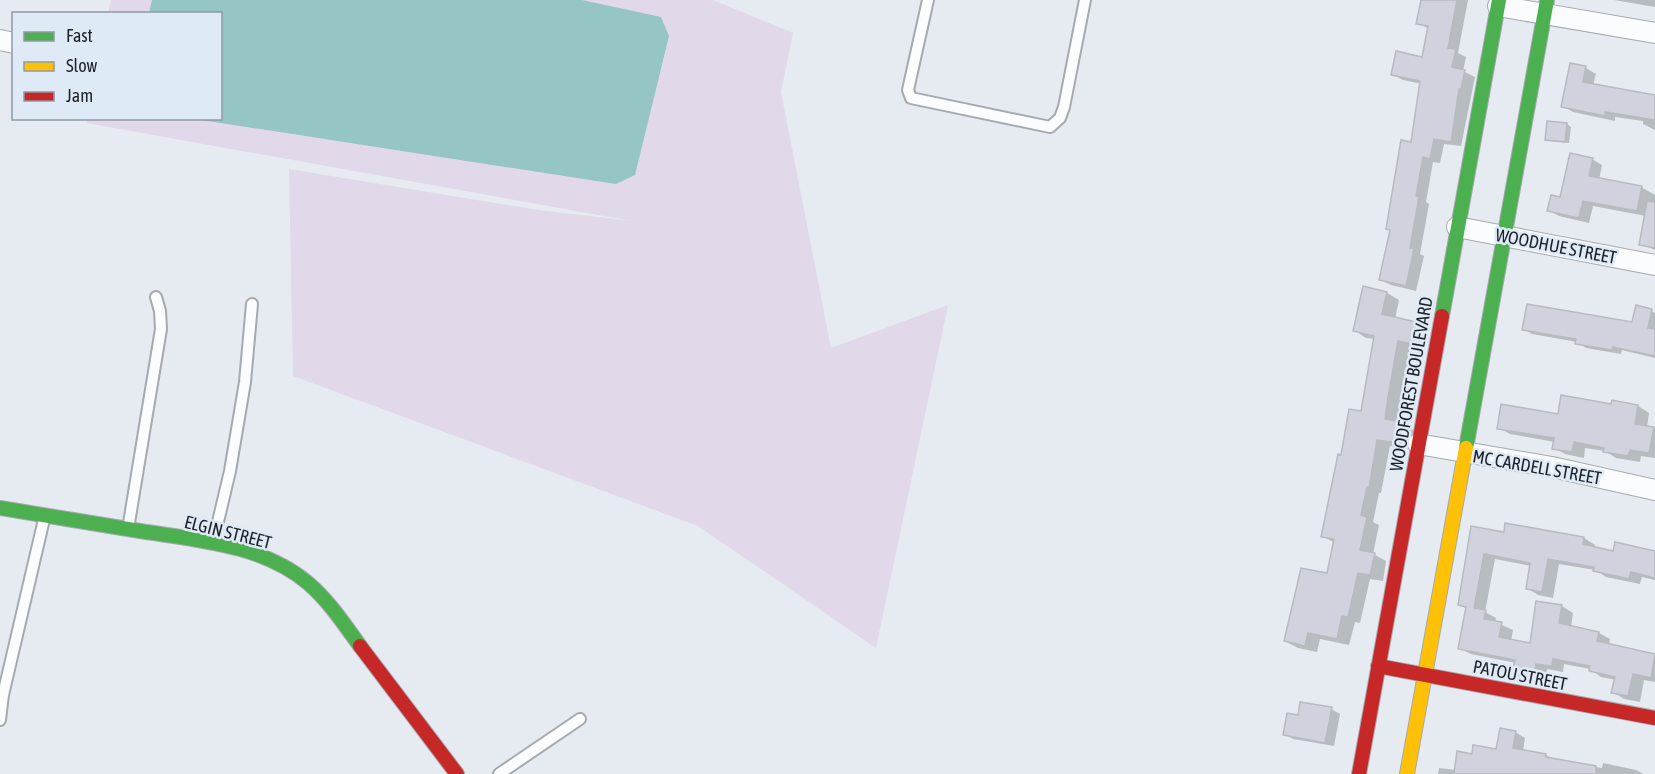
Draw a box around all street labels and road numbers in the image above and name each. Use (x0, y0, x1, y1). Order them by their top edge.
street label: WOODHUE STREET (1494, 224, 1618, 268)
street label: WOODFOREST BOULEVARD (1385, 295, 1437, 473)
street label: MC CARDELL STREET (1471, 445, 1603, 489)
street label: ELGIN STREET (182, 511, 274, 553)
street label: PATOU STREET (1471, 656, 1569, 694)

